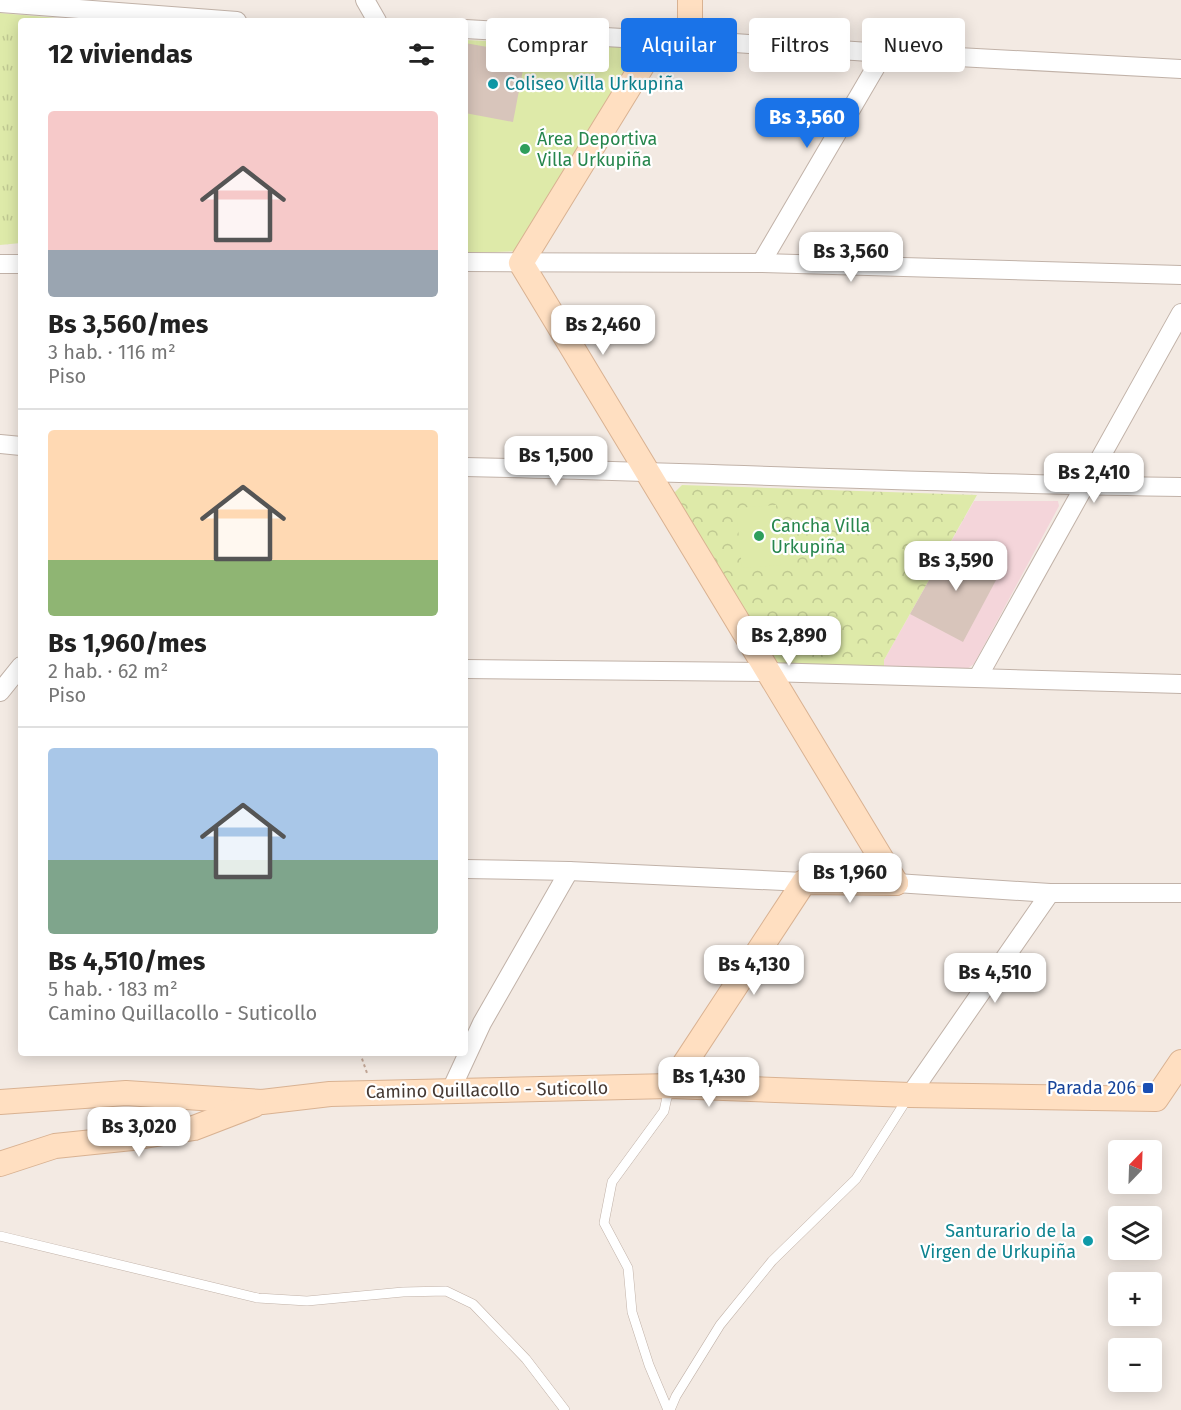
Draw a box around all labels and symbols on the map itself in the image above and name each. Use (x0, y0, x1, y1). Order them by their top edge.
place label: Coliseo Villa Urkupiña (505, 73, 684, 95)
marker: Coliseo Villa Urkupiña (486, 77, 500, 91)
pin: Bs 3,560 (745, 98, 869, 149)
place label: Área Deportiva Villa Urkupiña (537, 127, 657, 171)
marker: Área Deportiva Villa Urkupiña (518, 142, 532, 156)
pin: Bs 3,560 (789, 232, 913, 283)
pin: Bs 2,460 (541, 305, 665, 356)
pin: Bs 1,500 (494, 436, 618, 487)
pin: Bs 2,410 (1032, 453, 1156, 504)
place label: Cancha Villa Urkupiña (771, 515, 870, 558)
marker: Cancha Villa Urkupiña (752, 529, 766, 543)
pin: Bs 3,590 (894, 541, 1018, 592)
pin: Bs 2,890 (727, 616, 851, 667)
pin: Bs 1,960 (788, 853, 912, 904)
pin: Bs 4,130 (692, 945, 816, 996)
pin: Bs 4,510 (933, 953, 1057, 1004)
pin: Bs 1,430 (647, 1057, 771, 1108)
street label: Camino Quillacollo - Suticollo (366, 1077, 608, 1103)
place label: Parada 206 (1047, 1077, 1136, 1099)
marker: Parada 206 (1141, 1081, 1155, 1095)
pin: Bs 3,020 (77, 1107, 201, 1158)
north arrow (1108, 1140, 1162, 1194)
place label: Santurario de la Virgen de Urkupiña (920, 1220, 1076, 1263)
marker: Santurario de la Virgen de Urkupiña (1081, 1234, 1095, 1248)

